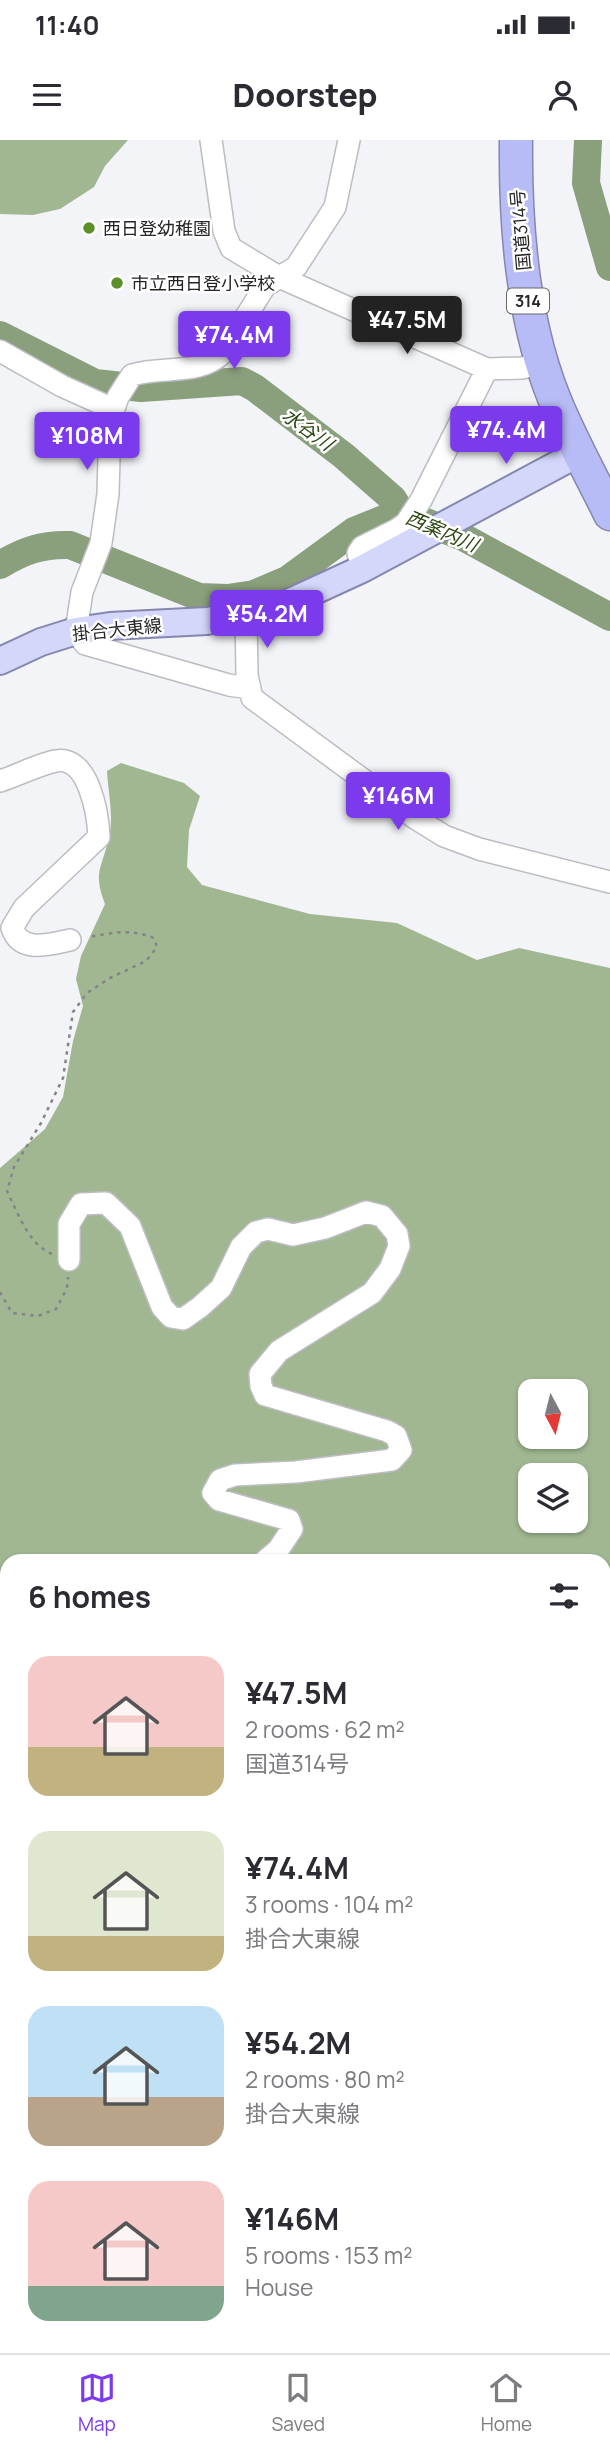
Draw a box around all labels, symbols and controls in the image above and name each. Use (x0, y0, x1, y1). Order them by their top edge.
text: 11:40 (35, 7, 100, 43)
text: Doorstep (232, 73, 378, 117)
icon: menu (28, 76, 66, 114)
icon: person (544, 76, 582, 114)
street label: 国道314号 (504, 188, 536, 272)
place label: 西日登幼稚園 (103, 216, 211, 240)
marker: 西日登幼稚園 (81, 220, 97, 236)
place label: 市立西日登小学校 (131, 271, 275, 295)
marker: 市立西日登小学校 (109, 275, 125, 291)
road number: 314 (507, 288, 549, 314)
pin: ¥47.5M (350, 296, 464, 356)
text: ¥47.5M (368, 303, 446, 335)
pin: ¥74.4M (177, 312, 291, 371)
text: ¥74.4M (194, 318, 274, 350)
water label: 水谷川 (277, 402, 340, 457)
pin: ¥74.4M (449, 406, 563, 466)
pin: ¥108M (38, 412, 136, 472)
text: ¥74.4M (466, 413, 546, 445)
text: ¥108M (50, 419, 124, 451)
water label: 西案内川 (402, 504, 484, 559)
pin: ¥54.2M (210, 590, 324, 650)
text: ¥54.2M (226, 597, 308, 629)
street label: 掛合大東線 (71, 612, 163, 646)
pin: ¥146M (349, 772, 447, 832)
text: ¥146M (362, 779, 434, 811)
north arrow (518, 1379, 588, 1449)
map controls (518, 1379, 588, 1533)
button: layers (518, 1463, 588, 1533)
text: 6 homes (28, 1576, 151, 1617)
icon: filters (545, 1577, 583, 1615)
text: ¥47.5M (245, 1672, 347, 1713)
icon: home (84, 1684, 168, 1768)
text: 2 rooms · 62 m² (245, 1713, 405, 1745)
text: 国道314号 (245, 1747, 349, 1779)
text: ¥74.4M (245, 1847, 349, 1888)
icon: home (84, 1859, 168, 1943)
text: 3 rooms · 104 m² (245, 1888, 413, 1920)
text: 掛合大東線 (245, 1922, 360, 1954)
text: ¥54.2M (245, 2022, 351, 2063)
icon: home (84, 2034, 168, 2118)
text: 2 rooms · 80 m² (245, 2063, 405, 2095)
text: 掛合大東線 (245, 2097, 360, 2129)
text: ¥146M (245, 2198, 339, 2239)
icon: home (84, 2209, 168, 2293)
text: 5 rooms · 153 m² (245, 2239, 412, 2271)
text: House (245, 2271, 314, 2303)
tab: Map (78, 2369, 116, 2437)
tab: Saved (272, 2369, 325, 2437)
tab: Home (481, 2369, 532, 2437)

